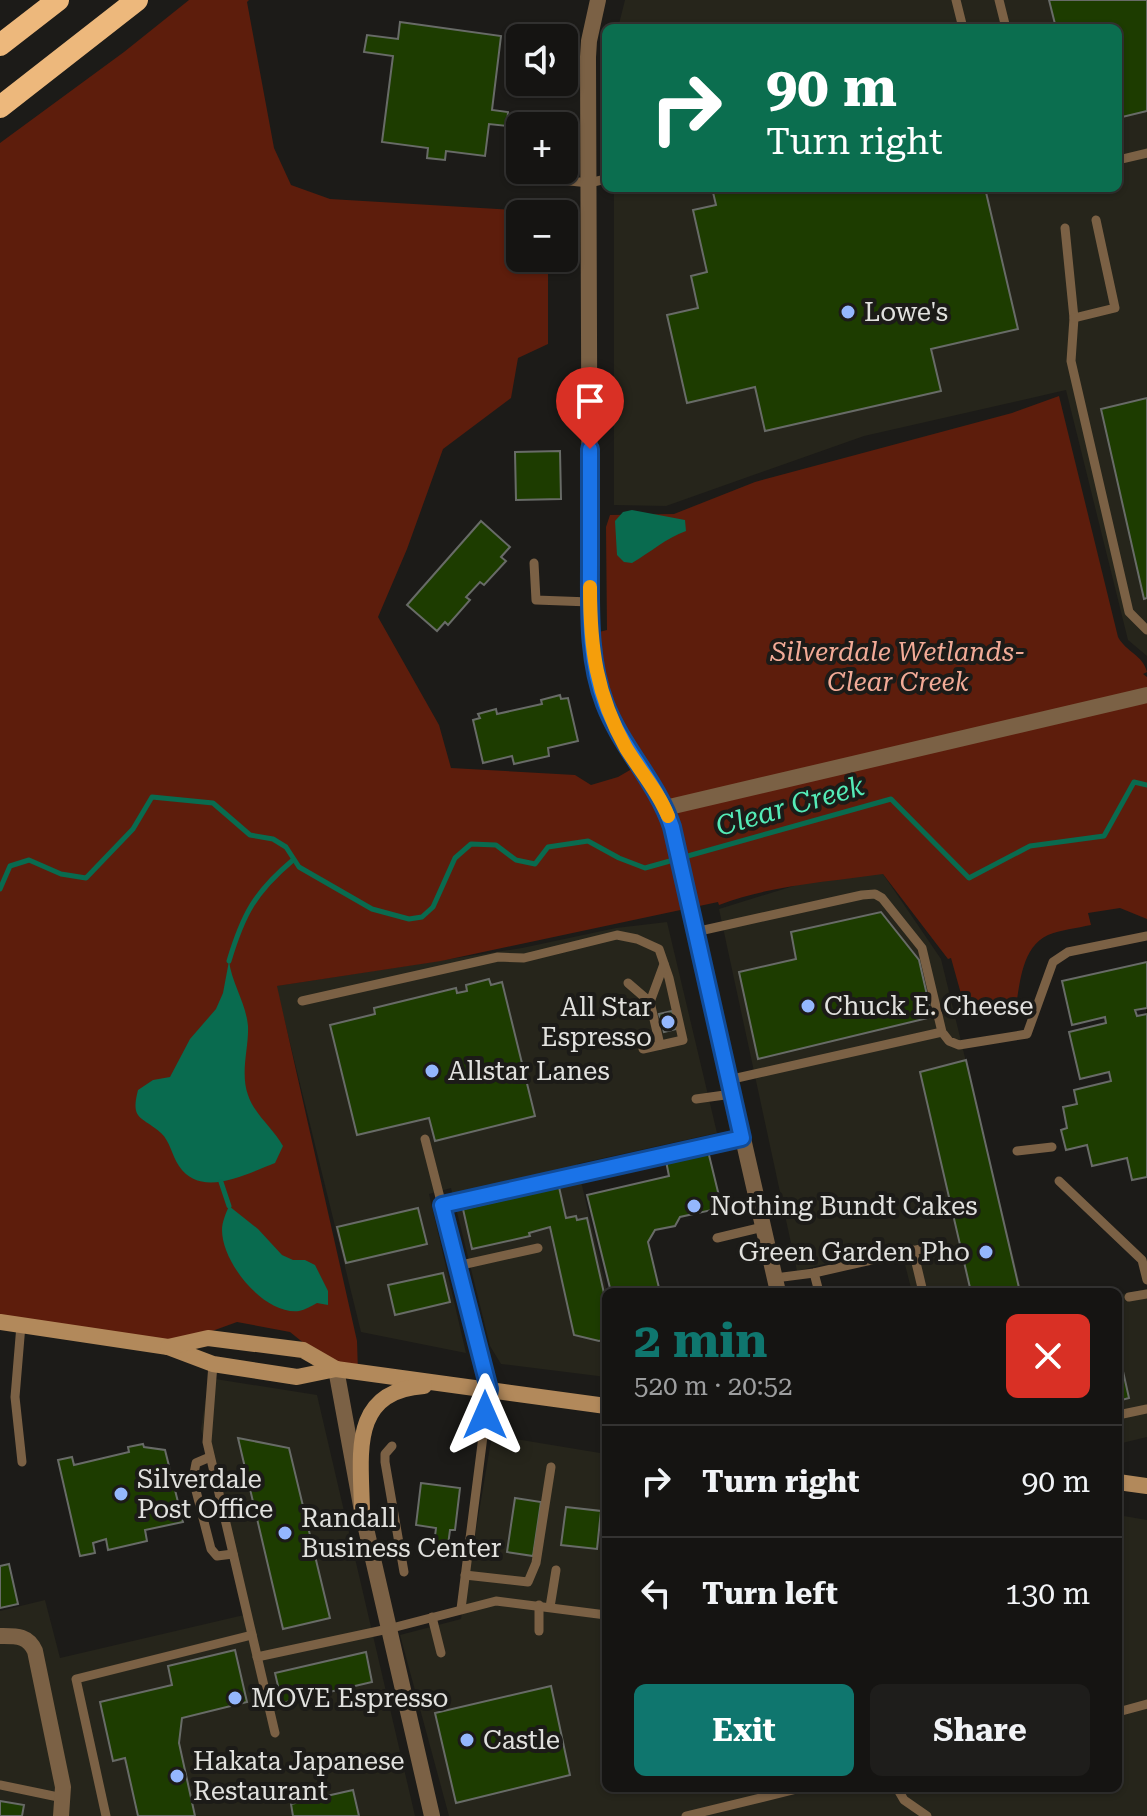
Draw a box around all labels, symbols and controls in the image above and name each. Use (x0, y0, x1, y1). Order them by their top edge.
map controls (506, 24, 578, 272)
button: sound (506, 24, 578, 96)
text: 90 m (766, 54, 897, 120)
icon: right (634, 56, 738, 160)
button: + (506, 112, 578, 184)
text: Turn right (766, 121, 943, 163)
button: − (506, 200, 578, 272)
place label: Lowe's (864, 297, 948, 327)
marker: Lowe's (839, 303, 857, 321)
pin (556, 367, 624, 449)
icon: arrive (568, 379, 612, 423)
park label: Silverdale Wetlands- Clear Creek (769, 637, 1026, 697)
water label: Clear Creek (712, 769, 869, 843)
place label: Chuck E. Cheese (824, 991, 1034, 1021)
place label: All Star Espresso (541, 992, 652, 1052)
marker: Chuck E. Cheese (799, 997, 817, 1015)
marker: All Star Espresso (659, 1013, 677, 1031)
place label: Allstar Lanes (448, 1056, 610, 1086)
marker: Allstar Lanes (423, 1062, 441, 1080)
place label: Nothing Bundt Cakes (710, 1191, 978, 1221)
marker: Nothing Bundt Cakes (685, 1197, 703, 1215)
place label: Green Garden Pho (738, 1237, 970, 1267)
marker: Green Garden Pho (977, 1243, 995, 1261)
text: 2 min (634, 1313, 767, 1369)
button: close (1006, 1314, 1090, 1398)
text: 520 m · 20:52 (634, 1371, 793, 1401)
position arrow (443, 1373, 527, 1457)
icon: right (634, 1459, 678, 1503)
place label: Silverdale Post Office (137, 1464, 273, 1524)
text: Turn right (702, 1464, 859, 1499)
text: 90 m (1021, 1464, 1090, 1499)
marker: Silverdale Post Office (112, 1485, 130, 1503)
place label: Randall Business Center (301, 1503, 502, 1563)
marker: Randall Business Center (276, 1524, 294, 1542)
icon: left (634, 1571, 678, 1615)
text: Turn left (702, 1576, 838, 1611)
text: 130 m (1005, 1576, 1090, 1611)
place label: MOVE Espresso (251, 1683, 449, 1713)
button: Exit (634, 1684, 854, 1776)
button: Share (870, 1684, 1090, 1776)
marker: MOVE Espresso (226, 1689, 244, 1707)
place label: Castle (483, 1725, 560, 1755)
marker: Castle (458, 1731, 476, 1749)
place label: Hakata Japanese Restaurant (193, 1746, 405, 1806)
marker: Hakata Japanese Restaurant (168, 1767, 186, 1785)

